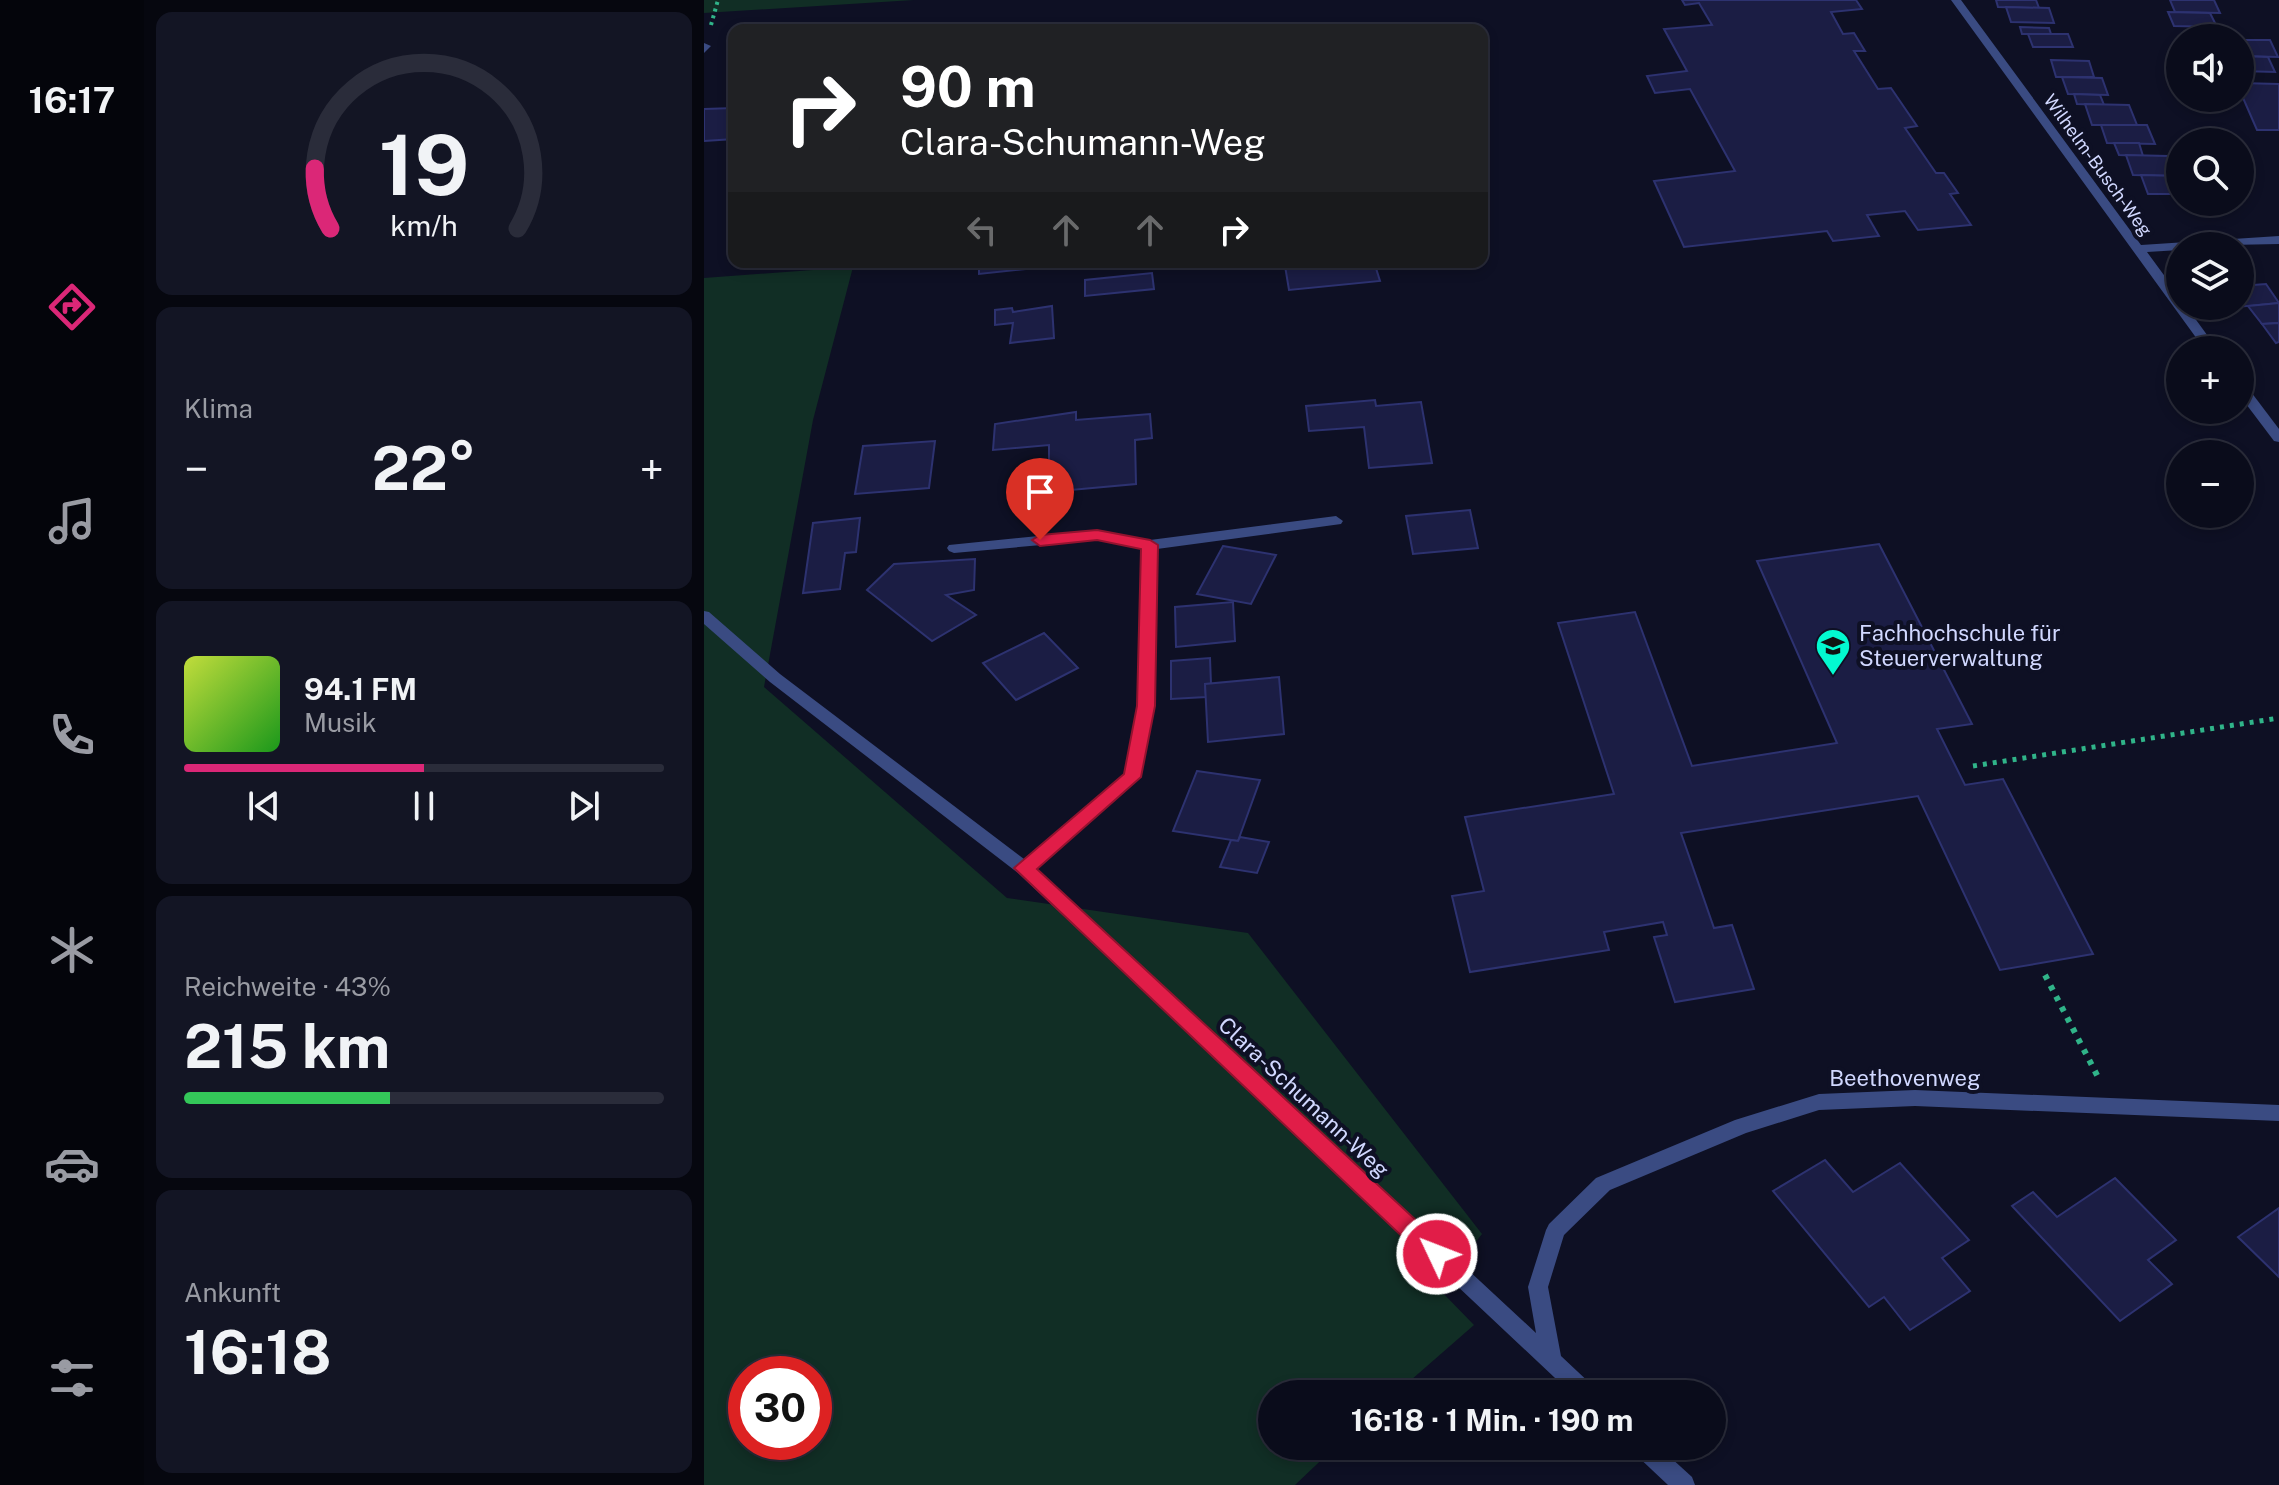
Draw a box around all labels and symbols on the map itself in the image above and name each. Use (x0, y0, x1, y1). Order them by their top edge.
street label: Wilhelm-Busch-Weg (2040, 90, 2156, 240)
pin (1006, 458, 1074, 540)
place label: Fachhochschule für Steuerverwaltung (1859, 620, 2061, 671)
school or university icon: Fachhochschule für Steuerverwaltung (1814, 627, 1852, 677)
street label: Clara-Schumann-Weg (1213, 1011, 1395, 1183)
street label: Beethovenweg (1829, 1065, 1981, 1091)
position arrow (1395, 1212, 1479, 1296)
speed limit sign: 30 (728, 1356, 832, 1460)

